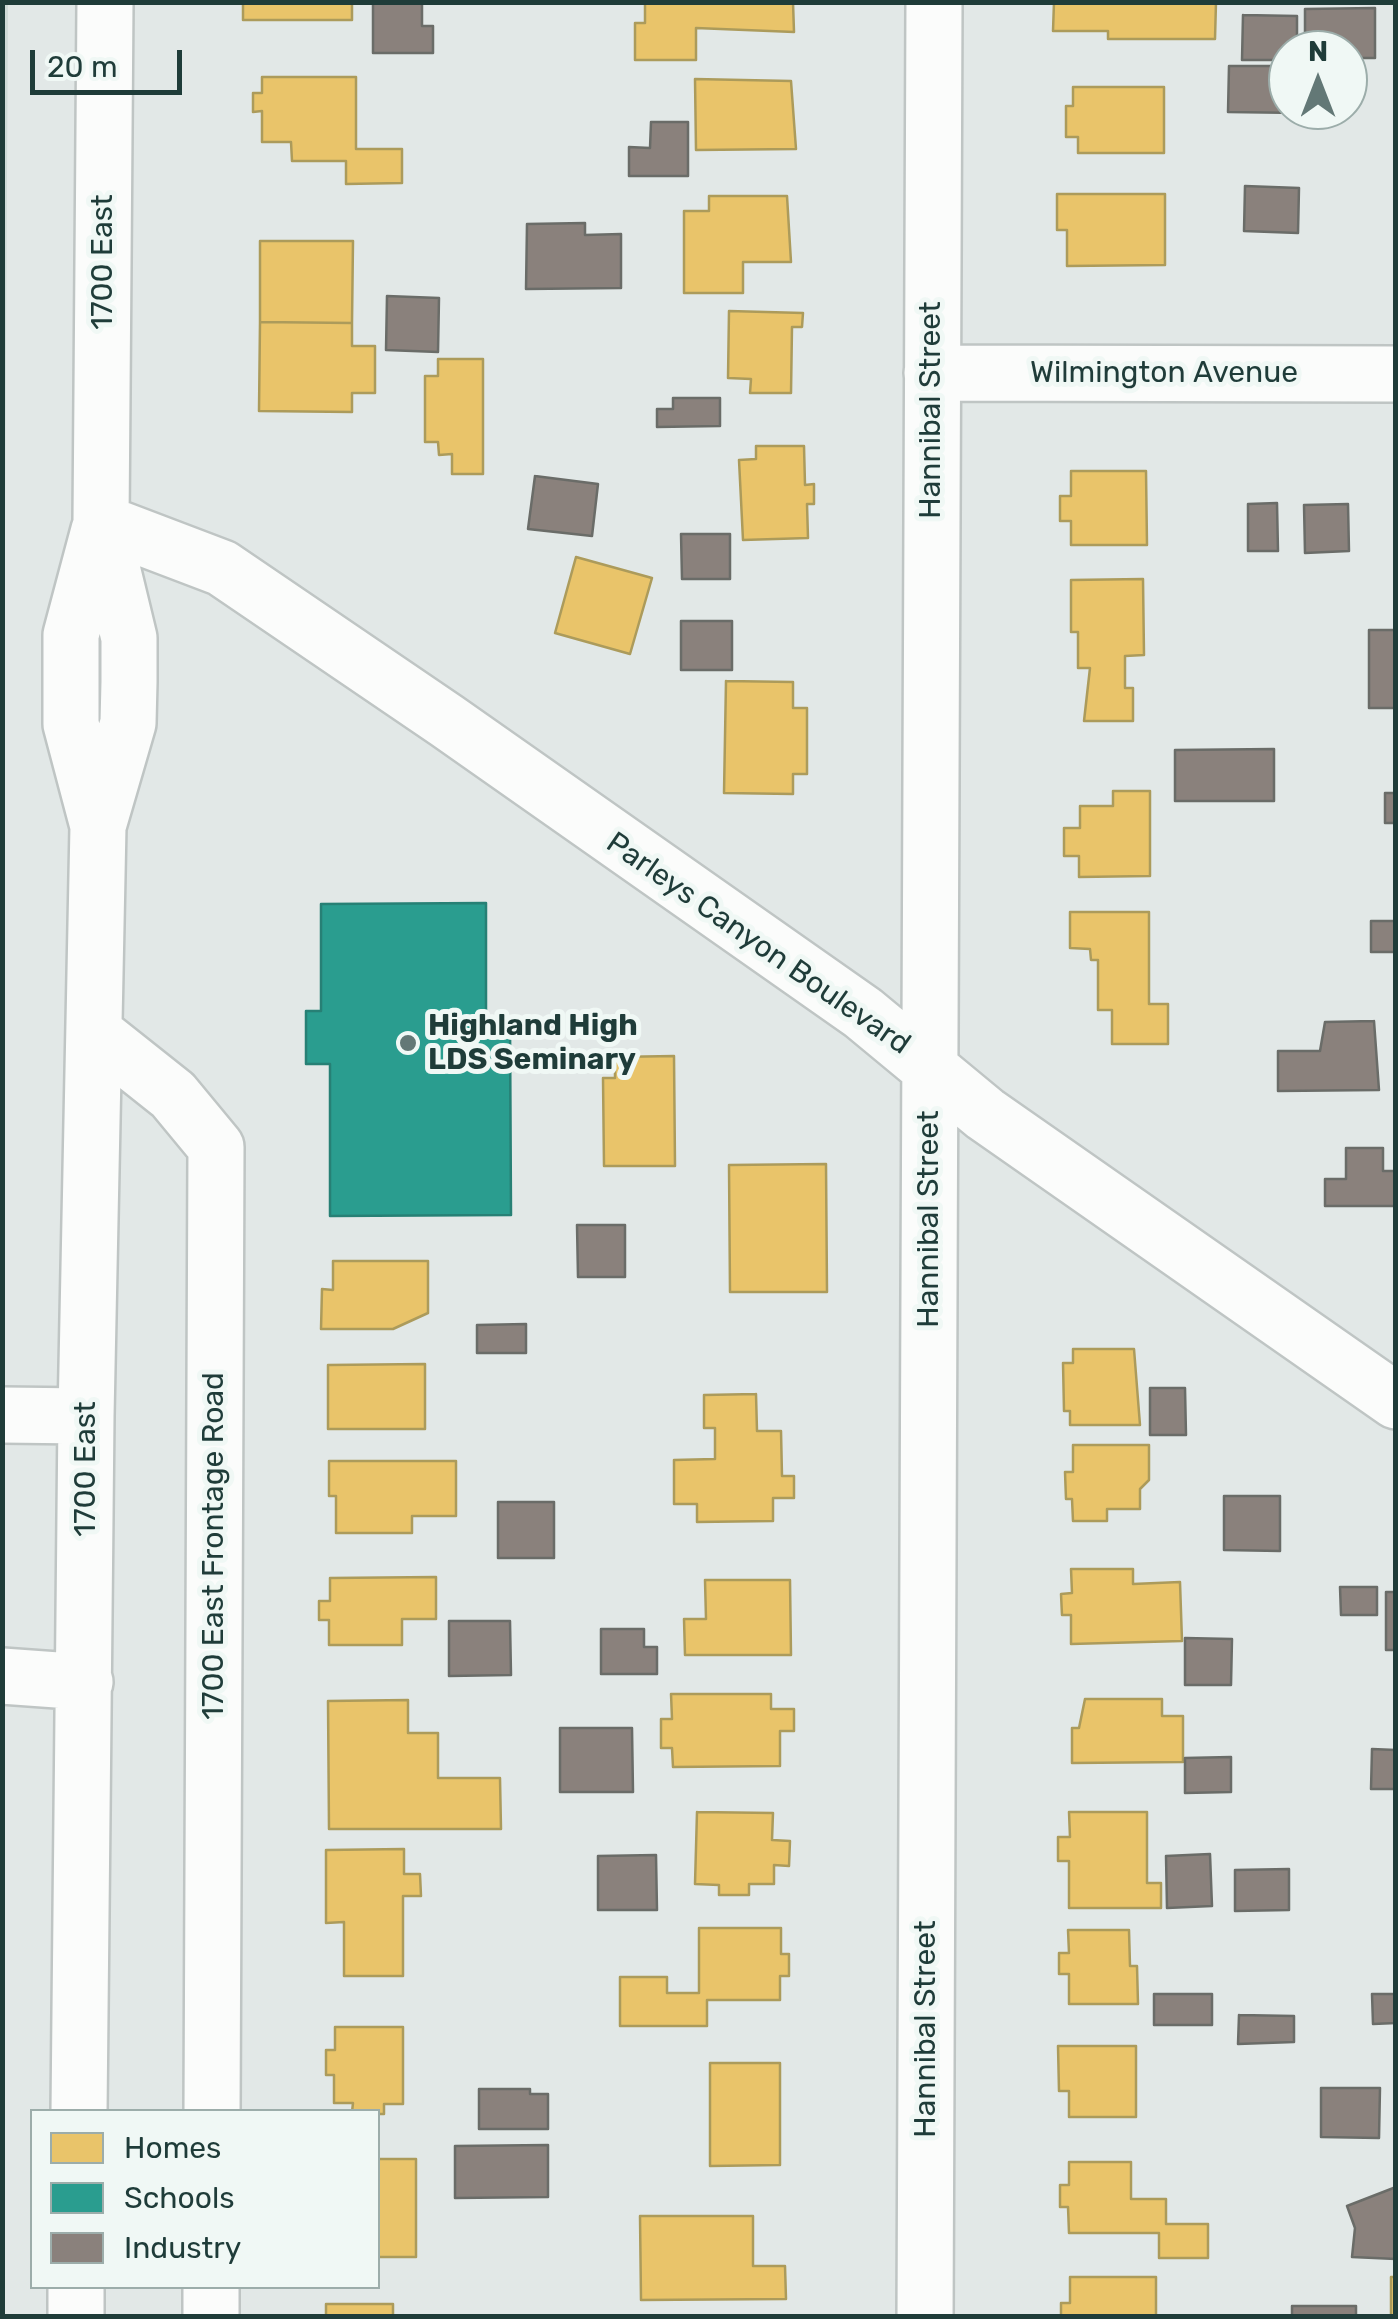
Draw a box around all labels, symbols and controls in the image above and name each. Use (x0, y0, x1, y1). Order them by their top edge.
scale bar (35, 30, 188, 92)
north arrow (1268, 30, 1368, 130)
text: N (1308, 35, 1328, 68)
text: 20 m (47, 49, 118, 85)
street label: 1700 East (85, 194, 121, 330)
street label: Hannibal Street (913, 301, 949, 519)
street label: Wilmington Avenue (1030, 355, 1298, 391)
street label: Parleys Canyon Boulevard (599, 825, 917, 1063)
place label: Highland High LDS Seminary (428, 1008, 638, 1078)
marker: Highland High LDS Seminary (397, 1032, 419, 1054)
street label: Hannibal Street (911, 1110, 947, 1328)
street label: 1700 East Frontage Road (196, 1372, 232, 1720)
street label: 1700 East (68, 1401, 104, 1537)
street label: Hannibal Street (908, 1920, 944, 2138)
legend (30, 2109, 380, 2289)
text: Homes (124, 2130, 221, 2166)
text: Schools (124, 2180, 235, 2216)
text: Industry (124, 2230, 241, 2266)

